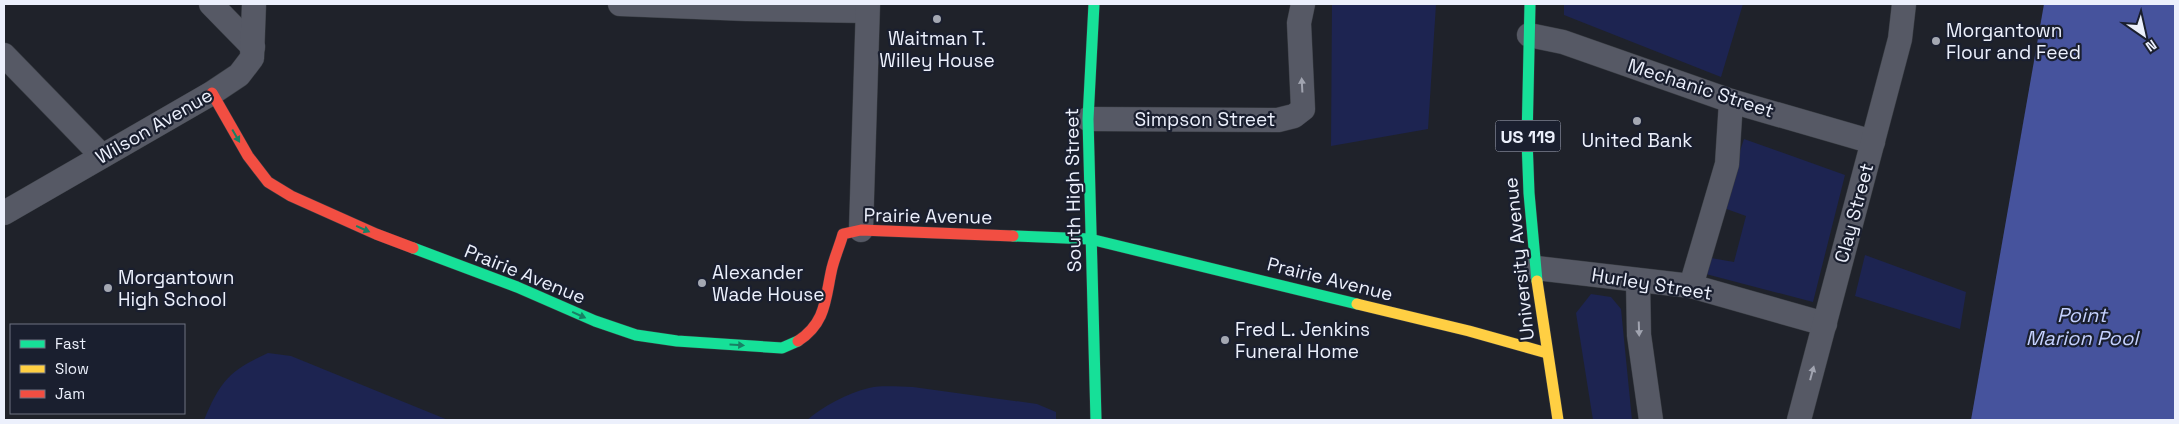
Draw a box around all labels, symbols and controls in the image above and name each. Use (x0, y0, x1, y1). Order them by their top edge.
north arrow (2119, 10, 2169, 60)
marker: Waitman T. Willey House (931, 13, 943, 25)
place label: Morgantown Flour and Feed (1946, 18, 2081, 65)
place label: Waitman T. Willey House (879, 26, 995, 73)
marker: Morgantown Flour and Feed (1930, 35, 1942, 47)
text: N (2142, 36, 2160, 56)
street label: Mechanic Street (1625, 53, 1777, 123)
one-way arrow (1297, 77, 1305, 93)
street label: Wilson Avenue (91, 82, 217, 170)
street label: Simpson Street (1134, 107, 1276, 132)
street label: South High Street (1059, 108, 1087, 272)
marker: United Bank (1631, 115, 1643, 127)
road number: US 119 (1496, 120, 1560, 152)
place label: United Bank (1581, 128, 1693, 153)
one-way arrow (232, 129, 241, 142)
street label: Clay Street (1829, 160, 1879, 266)
street label: University Avenue (1498, 176, 1540, 342)
street label: Prairie Avenue (863, 202, 993, 230)
one-way arrow (356, 225, 370, 233)
street label: Prairie Avenue (461, 238, 589, 310)
street label: Prairie Avenue (1265, 251, 1395, 307)
place label: Alexander Wade House (712, 260, 825, 307)
street label: Hurley Street (1590, 262, 1714, 306)
place label: Morgantown High School (118, 265, 234, 312)
marker: Alexander Wade House (696, 277, 708, 289)
marker: Morgantown High School (102, 282, 114, 294)
water label: Point Marion Pool (2026, 302, 2140, 351)
one-way arrow (572, 311, 586, 319)
place label: Fred L. Jenkins Funeral Home (1235, 317, 1370, 364)
one-way arrow (1635, 322, 1643, 338)
legend (10, 324, 185, 414)
text: Fast (55, 334, 86, 353)
marker: Fred L. Jenkins Funeral Home (1219, 334, 1231, 346)
one-way arrow (730, 342, 746, 350)
text: Slow (55, 359, 89, 378)
one-way arrow (1808, 366, 1816, 381)
text: Jam (55, 384, 85, 403)

